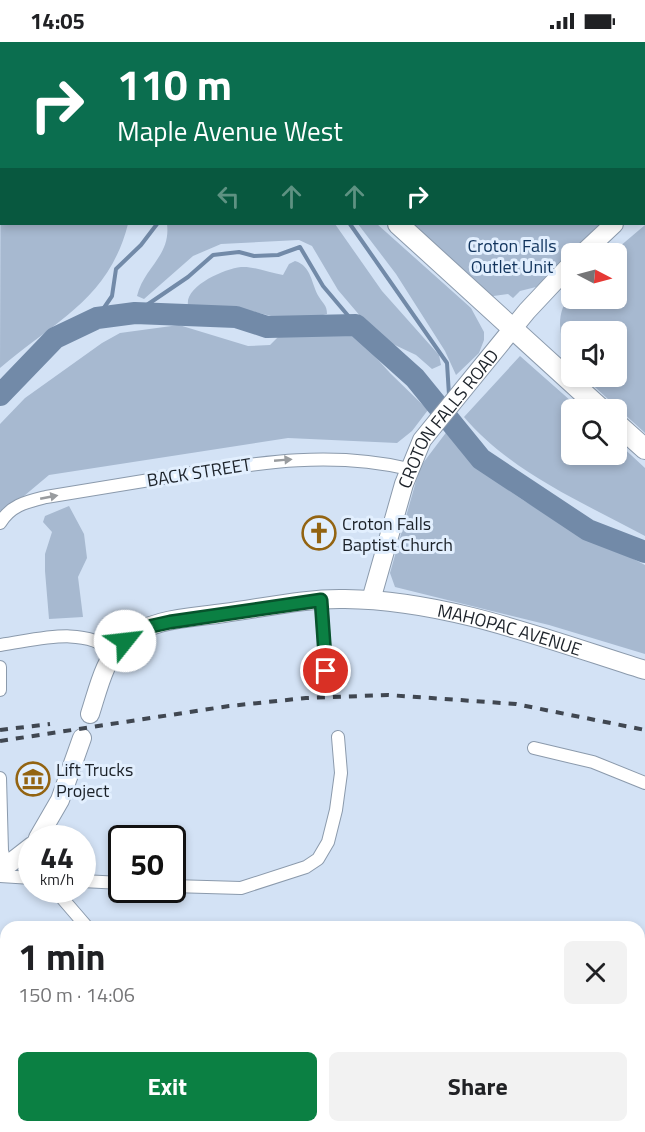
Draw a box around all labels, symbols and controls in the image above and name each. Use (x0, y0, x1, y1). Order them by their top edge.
text: 14:05 (30, 4, 85, 38)
text: 110 m (117, 52, 232, 116)
icon: right (18, 66, 96, 144)
text: Maple Avenue West (117, 110, 343, 151)
icon: left (212, 180, 245, 213)
icon: ahead (275, 180, 308, 213)
icon: ahead (338, 180, 371, 213)
icon: right (401, 180, 434, 213)
park label: Croton Falls Outlet Unit (467, 232, 557, 280)
north arrow (561, 243, 627, 309)
map controls (561, 243, 627, 465)
button: sound (561, 321, 627, 387)
street label: CROTON FALLS ROAD (390, 343, 505, 492)
button: search (561, 399, 627, 465)
street label: BACK STREET (145, 450, 254, 494)
one-way arrow (274, 456, 293, 465)
one-way arrow (40, 492, 59, 501)
place label: Croton Falls Baptist Church (342, 510, 453, 558)
church icon: Croton Falls Baptist Church (301, 515, 337, 551)
street label: MAHOPAC AVENUE (435, 596, 585, 662)
position arrow (93, 609, 157, 673)
pin (300, 645, 351, 696)
icon: arrive (309, 654, 342, 687)
place label: Lift Trucks Project (56, 756, 133, 804)
museum icon: Lift Trucks Project (15, 761, 51, 797)
speed limit sign: 50 (108, 825, 186, 903)
text: 44 (40, 834, 74, 880)
text: km/h (40, 868, 74, 891)
text: 1 min (18, 929, 105, 984)
button: close (564, 941, 627, 1004)
text: 150 m · 14:06 (18, 979, 135, 1010)
button: Exit (18, 1052, 317, 1121)
button: Share (329, 1052, 627, 1121)

